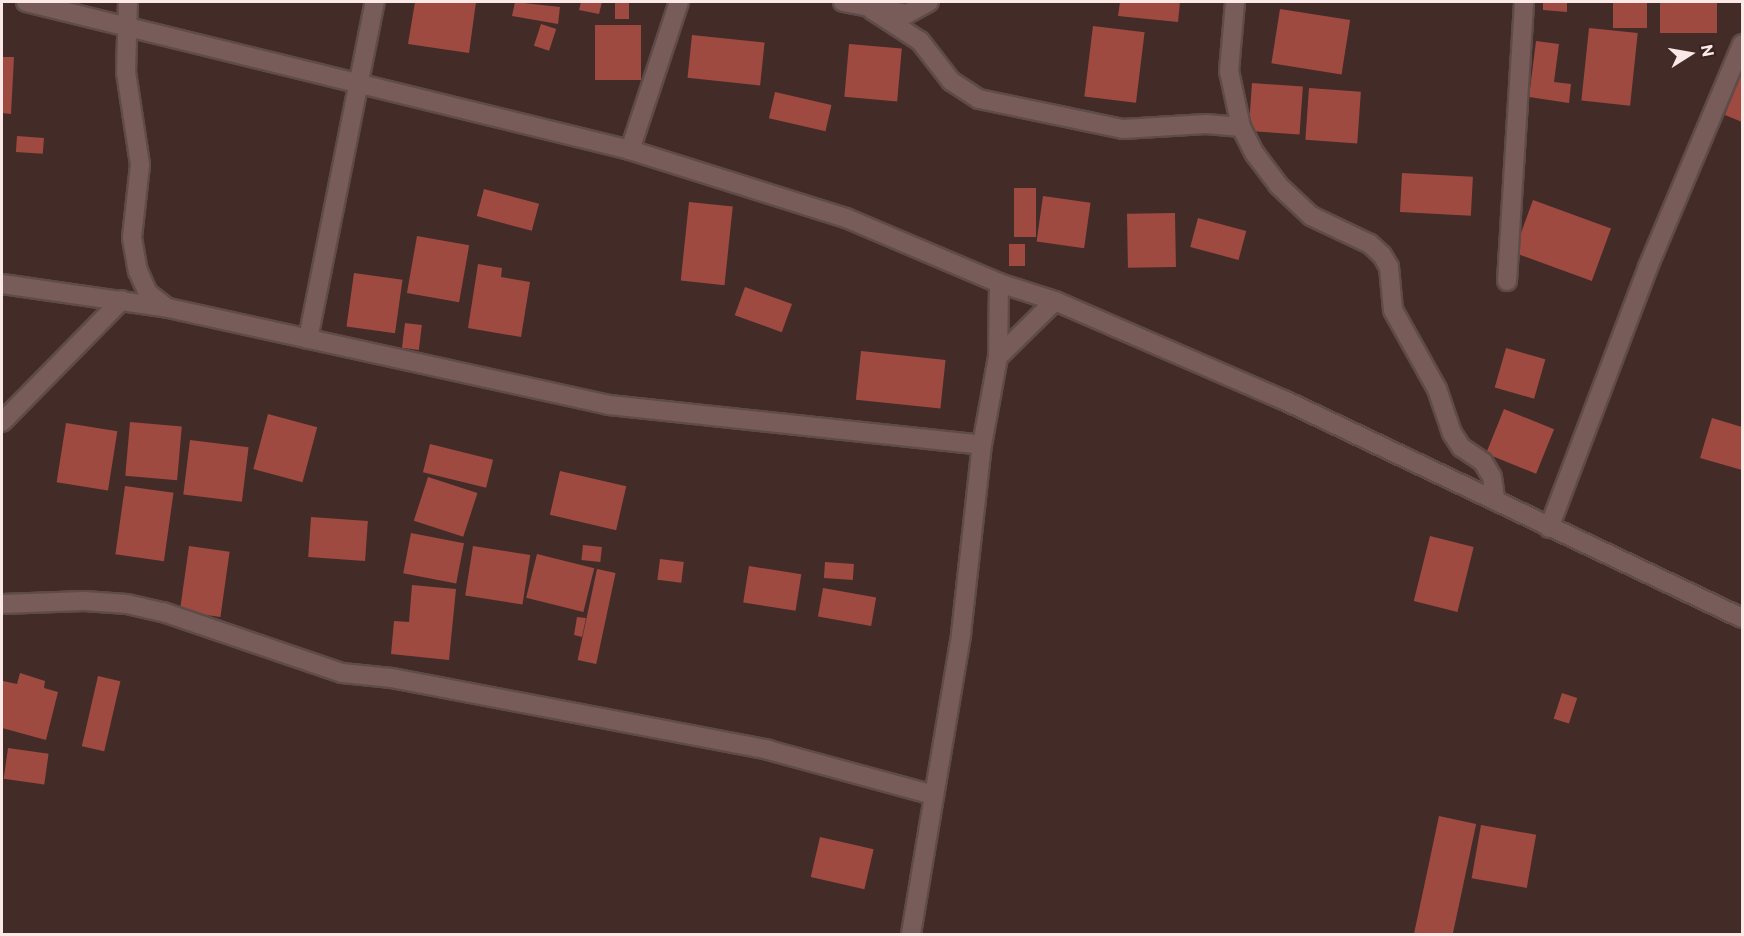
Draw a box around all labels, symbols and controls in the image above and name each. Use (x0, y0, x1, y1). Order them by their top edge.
north arrow (1660, 24, 1720, 84)
text: N (1698, 43, 1719, 58)

